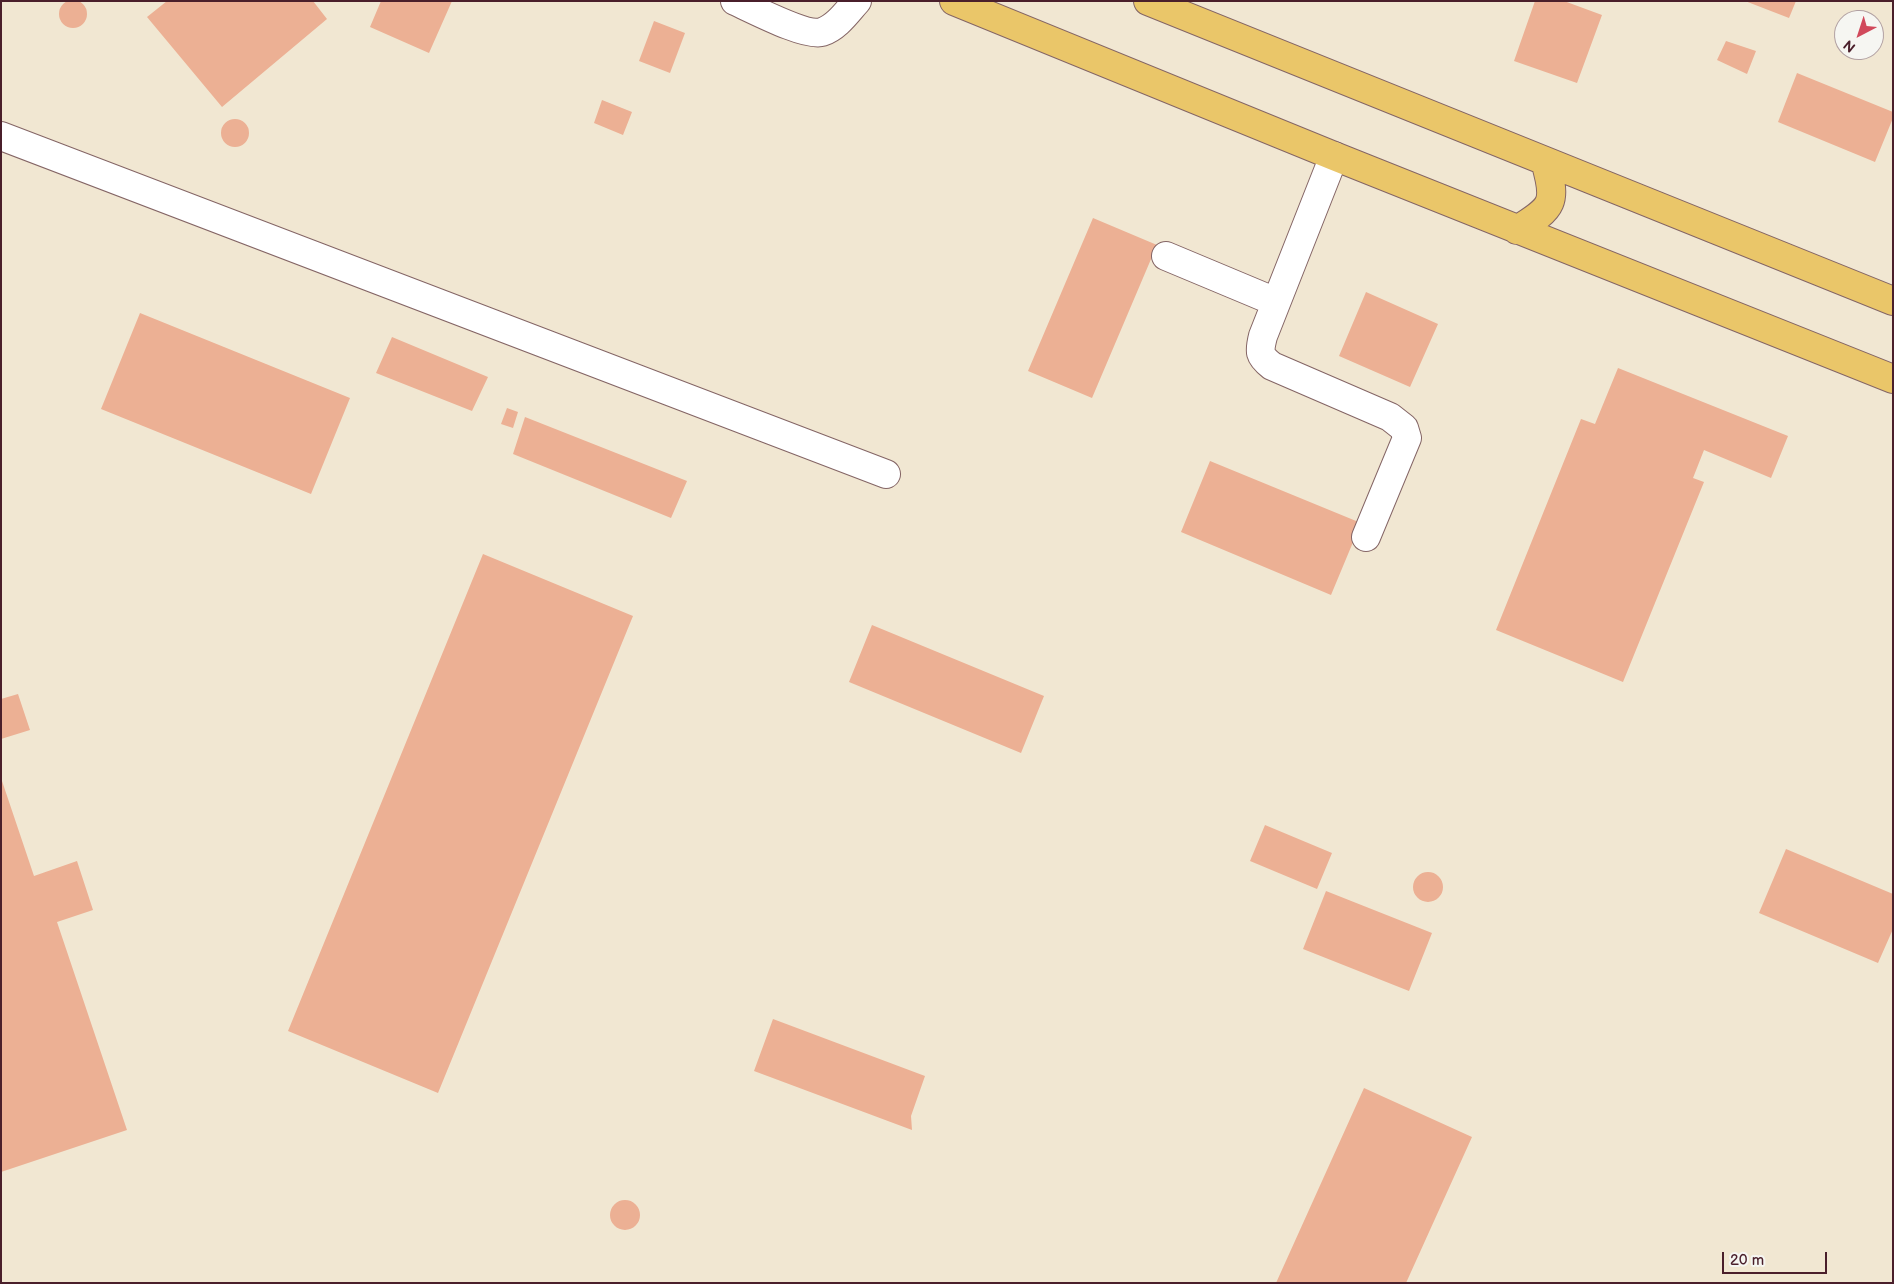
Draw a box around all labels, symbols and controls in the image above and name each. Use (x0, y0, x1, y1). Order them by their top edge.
north arrow (1834, 10, 1884, 60)
text: N (1840, 36, 1859, 56)
scale bar (1724, 1242, 1829, 1274)
text: 20 m (1730, 1251, 1764, 1270)

